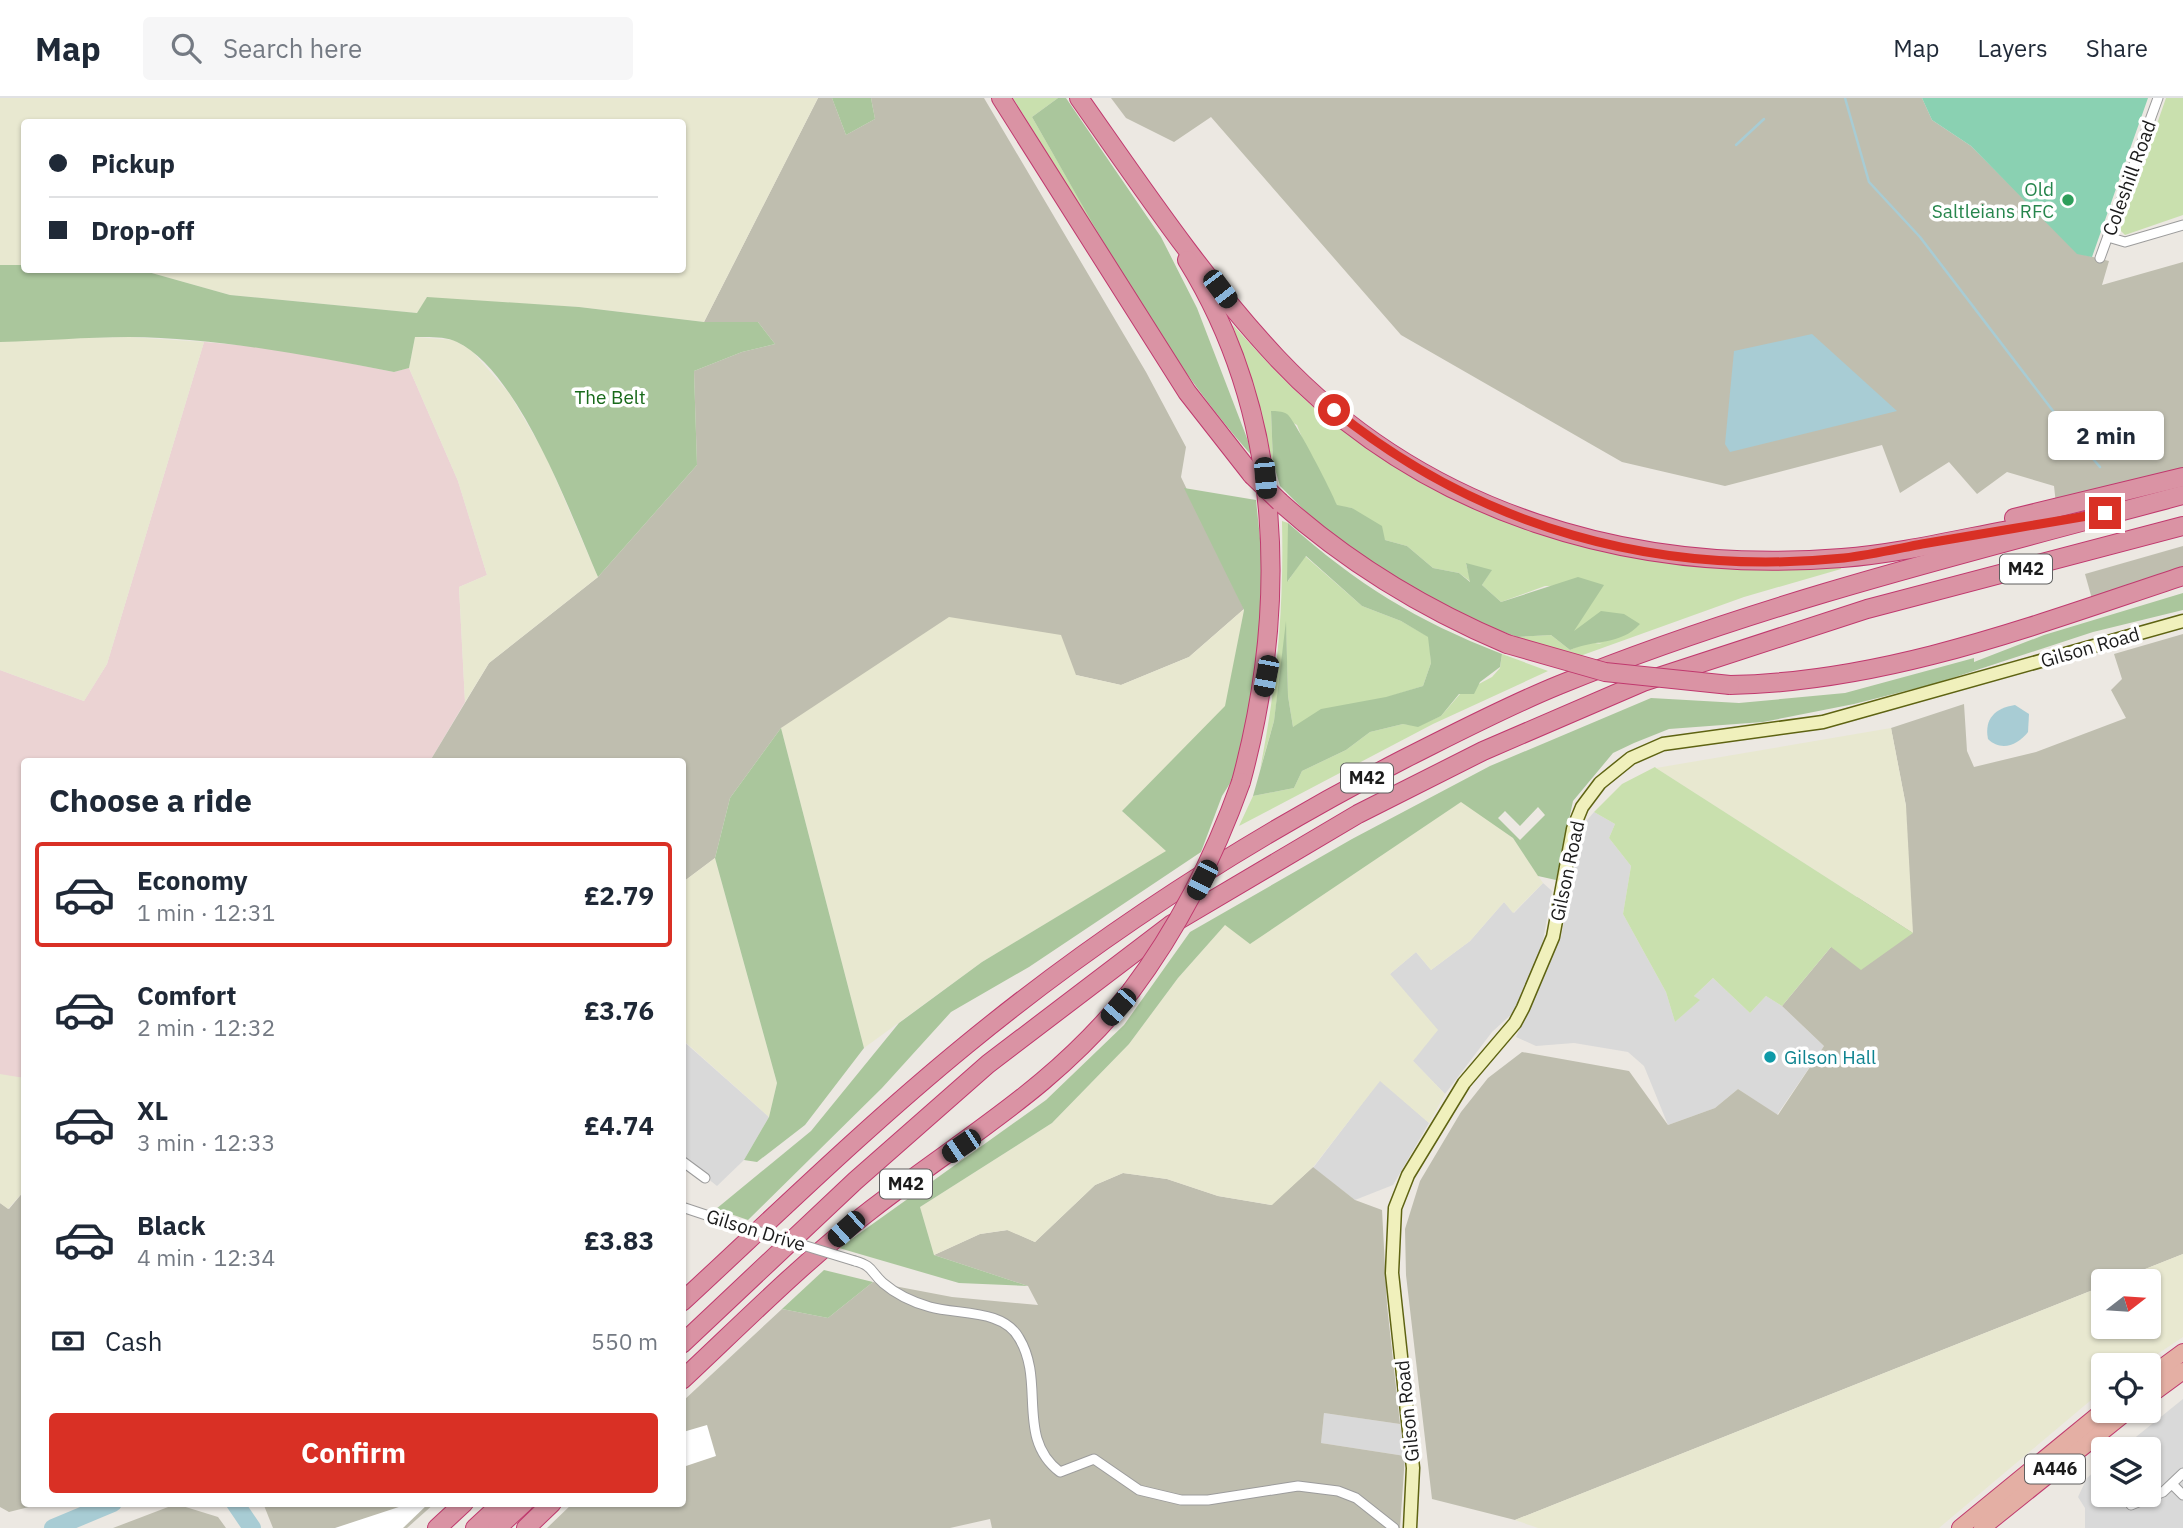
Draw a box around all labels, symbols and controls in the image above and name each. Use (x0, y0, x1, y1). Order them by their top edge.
search box (143, 17, 633, 80)
text: Map (35, 27, 101, 70)
icon: search (167, 29, 205, 67)
text: Search here (223, 31, 362, 65)
text: Map (1893, 32, 1940, 64)
text: Layers (1978, 32, 2048, 64)
text: Share (2086, 32, 2148, 64)
street label: Coleshill Road (2097, 117, 2161, 239)
text: Pickup (91, 146, 175, 180)
place label: Old Saltleians RFC (1932, 177, 2054, 223)
marker: Old Saltleians RFC (2060, 192, 2076, 208)
text: Drop-off (91, 213, 194, 247)
car (1199, 266, 1242, 312)
park label: The Belt (574, 385, 646, 409)
route start (1318, 394, 1350, 426)
callout: 2 min (2047, 412, 2163, 460)
text: 2 min (2076, 420, 2136, 450)
car (1253, 456, 1278, 500)
route end (2089, 497, 2121, 529)
road number: M42 (2000, 555, 2052, 584)
street label: Gilson Road (2038, 621, 2142, 673)
car (1252, 653, 1281, 699)
road number: M42 (1341, 764, 1393, 792)
text: Choose a ride (49, 779, 252, 821)
street label: Gilson Road (1545, 819, 1589, 923)
car (1184, 857, 1221, 903)
icon: car (53, 863, 116, 926)
text: Economy (137, 863, 248, 897)
text: £2.79 (584, 878, 654, 912)
text: 1 min · 12:31 (137, 897, 275, 927)
icon: car (53, 978, 116, 1041)
text: Comfort (137, 978, 236, 1012)
car (1097, 984, 1140, 1030)
text: £3.76 (584, 993, 654, 1027)
text: 2 min · 12:32 (137, 1012, 275, 1042)
place label: Gilson Hall (1784, 1045, 1876, 1069)
marker: Gilson Hall (1762, 1049, 1778, 1065)
icon: car (53, 1093, 116, 1156)
text: XL (137, 1093, 168, 1127)
text: £4.74 (584, 1108, 654, 1142)
car (938, 1126, 985, 1166)
text: 3 min · 12:33 (137, 1127, 275, 1157)
road number: M42 (880, 1170, 932, 1198)
street label: Gilson Drive (704, 1204, 808, 1256)
car (824, 1207, 869, 1251)
icon: car (53, 1208, 116, 1271)
text: Black (137, 1208, 205, 1242)
text: £3.83 (584, 1223, 654, 1257)
text: 4 min · 12:34 (137, 1242, 275, 1272)
north arrow (2091, 1269, 2161, 1339)
map controls (2091, 1269, 2161, 1507)
icon: cash (49, 1322, 87, 1360)
text: Cash (105, 1324, 162, 1358)
text: 550 m (591, 1326, 658, 1356)
button: locate (2091, 1353, 2161, 1423)
street label: Gilson Road (1390, 1359, 1424, 1463)
button: Confirm (49, 1413, 658, 1493)
button: layers (2091, 1437, 2161, 1507)
road number: A446 (2025, 1454, 2085, 1484)

